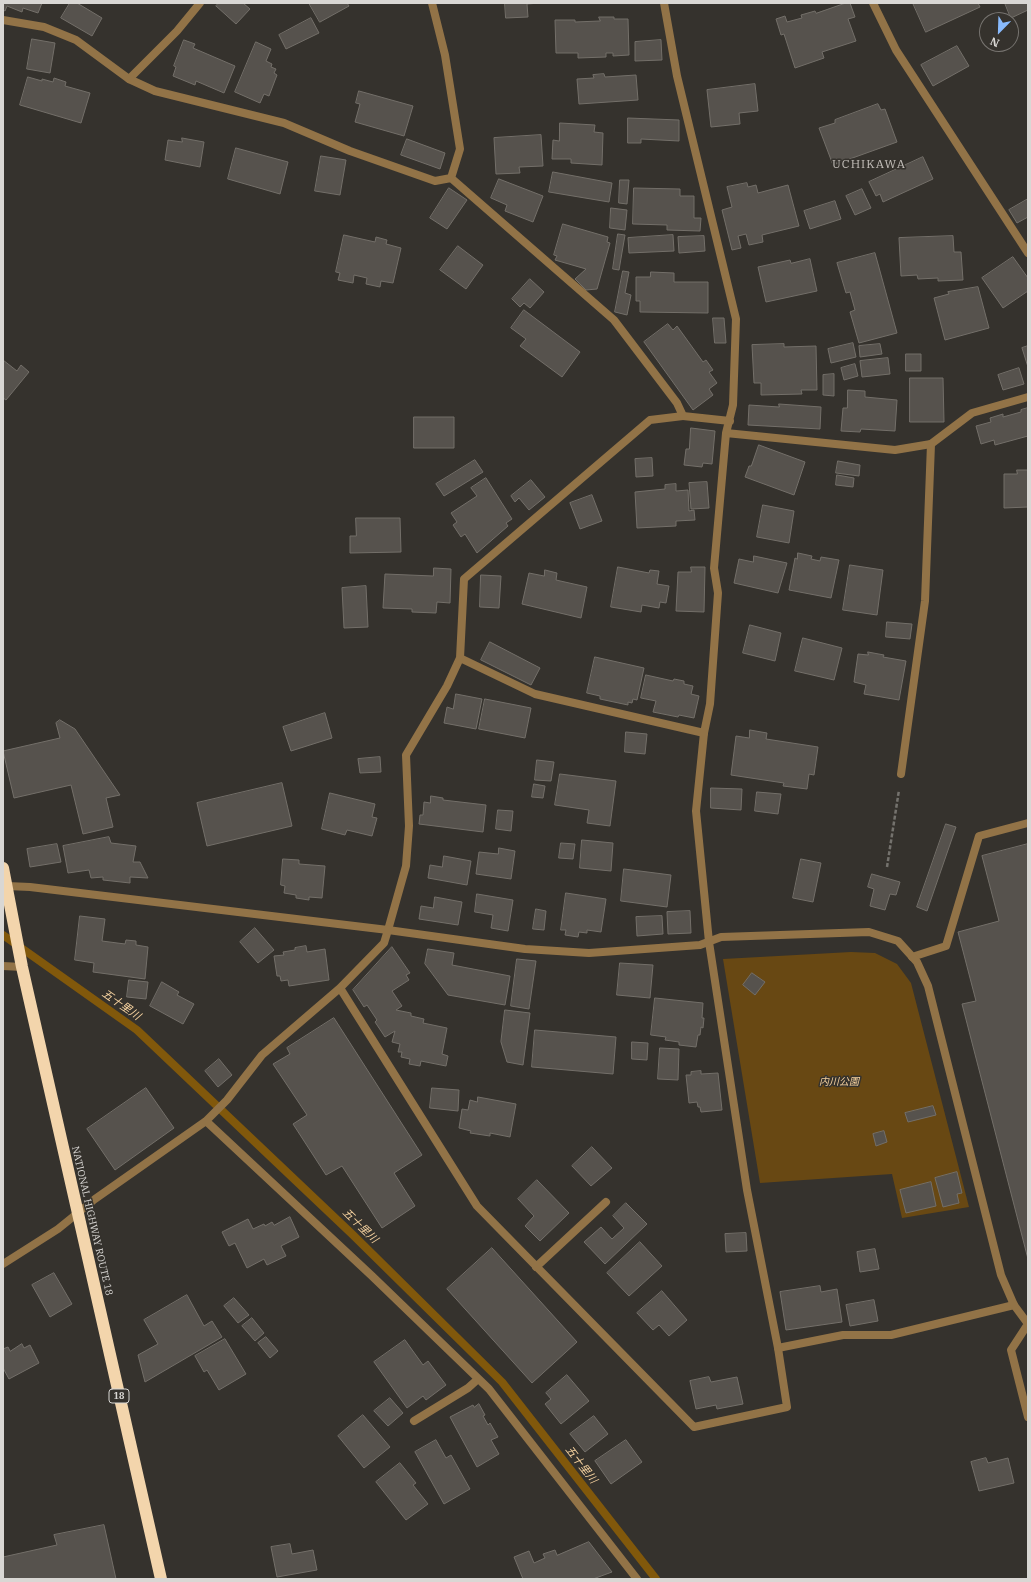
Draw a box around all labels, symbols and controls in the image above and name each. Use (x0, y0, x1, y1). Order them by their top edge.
north arrow (979, 12, 1019, 52)
text: N (988, 34, 1001, 50)
district label: UCHIKAWA (832, 158, 906, 172)
water label: 五十里川 (99, 987, 143, 1023)
park label: 内川公園 (819, 1076, 859, 1088)
street label: NATIONAL HIGHWAY ROUTE 18 (69, 1145, 115, 1297)
water label: 五十里川 (340, 1206, 380, 1246)
road number: 18 (109, 1389, 129, 1403)
water label: 五十里川 (562, 1444, 600, 1486)

